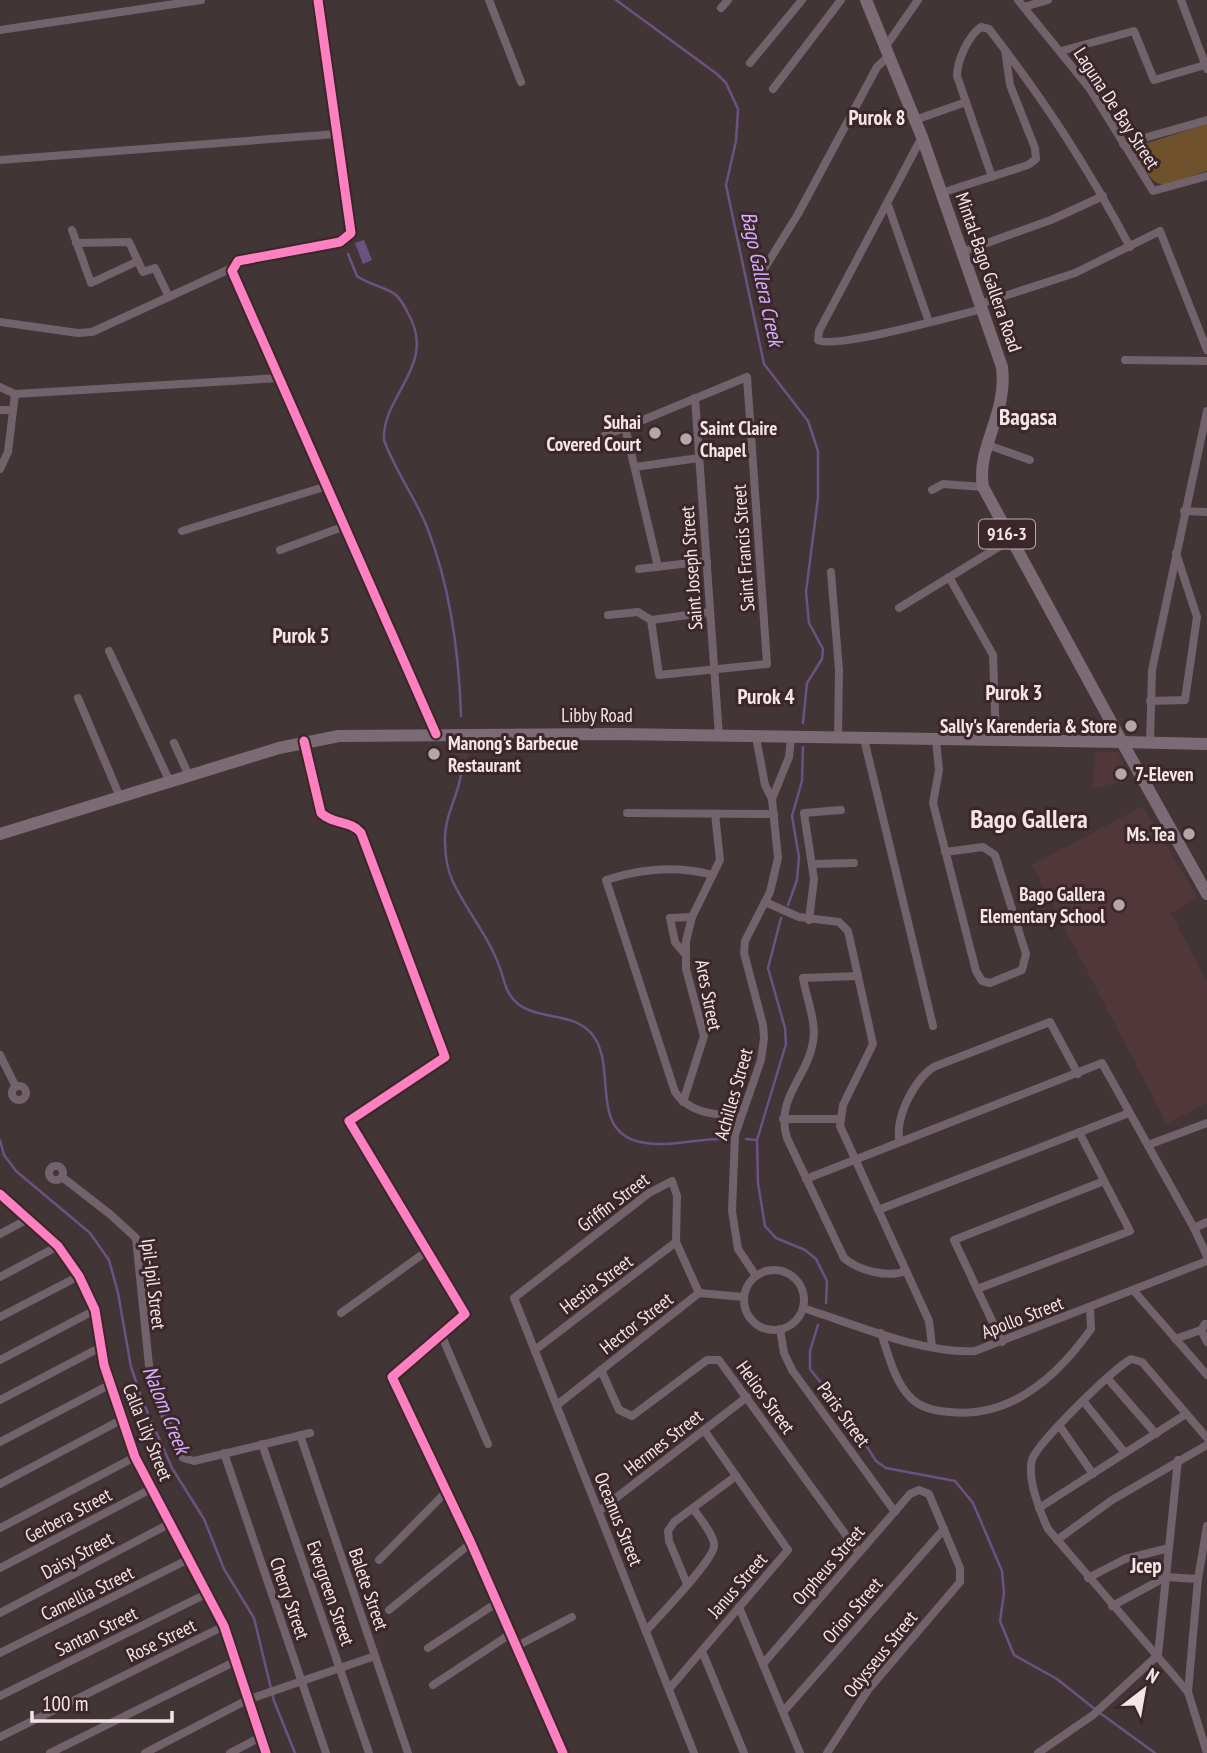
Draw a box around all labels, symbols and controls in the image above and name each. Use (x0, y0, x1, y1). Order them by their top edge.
street label: Laguna De Bay Street (1069, 43, 1166, 174)
district label: Purok 8 (849, 104, 905, 131)
street label: Mintal-Bago Gallera Road (950, 189, 1028, 355)
water label: Bago Gallera Creek (735, 209, 791, 352)
district label: Bagasa (999, 402, 1057, 431)
place label: Suhai Covered Court (547, 410, 641, 456)
place label: Saint Claire Chapel (700, 416, 777, 462)
marker: Suhai Covered Court (647, 425, 663, 441)
marker: Saint Claire Chapel (678, 431, 694, 447)
street label: Saint Francis Street (727, 483, 759, 612)
street label: Saint Joseph Street (675, 504, 707, 631)
road number: 916-3 (979, 520, 1035, 548)
district label: Purok 5 (273, 622, 329, 649)
district label: Purok 3 (986, 679, 1042, 706)
district label: Purok 4 (738, 683, 794, 710)
street label: Libby Road (561, 703, 633, 727)
place label: Sally's Karenderia & Store (940, 714, 1117, 738)
marker: Sally's Karenderia & Store (1123, 718, 1139, 734)
place label: Manong's Barbecue Restaurant (448, 731, 578, 777)
marker: Manong's Barbecue Restaurant (426, 746, 442, 762)
place label: 7-Eleven (1135, 762, 1194, 786)
marker: 7-Eleven (1113, 766, 1129, 782)
district label: Bago Gallera (970, 802, 1088, 835)
place label: Ms. Tea (1127, 822, 1175, 846)
marker: Ms. Tea (1181, 826, 1197, 842)
place label: Bago Gallera Elementary School (980, 882, 1105, 928)
marker: Bago Gallera Elementary School (1111, 897, 1127, 913)
street label: Ares Street (690, 957, 728, 1033)
street label: Achilles Street (708, 1045, 758, 1143)
street label: Griffin Street (572, 1167, 654, 1237)
street label: Ipil-Ipil Street (137, 1237, 172, 1332)
street label: Hestia Street (555, 1248, 638, 1319)
street label: Hector Street (595, 1286, 678, 1359)
street label: Apollo Street (978, 1290, 1067, 1344)
street label: Helios Street (731, 1356, 801, 1439)
water label: Nalom Creek (137, 1362, 197, 1460)
street label: Paris Street (812, 1377, 876, 1452)
street label: Calla Lily Street (118, 1380, 179, 1485)
street label: Hermes Street (619, 1403, 708, 1480)
street label: Oceanus Street (589, 1469, 649, 1570)
street label: Gerbera Street (21, 1482, 116, 1548)
street label: Orpheus Street (787, 1520, 870, 1610)
street label: Daisy Street (37, 1526, 118, 1584)
street label: Evergreen Street (302, 1537, 360, 1649)
street label: Balete Street (344, 1545, 394, 1634)
street label: Janus Street (702, 1547, 772, 1623)
district label: Jcep (1129, 1552, 1162, 1579)
street label: Cherry Street (265, 1554, 315, 1643)
street label: Camellia Street (37, 1560, 138, 1626)
street label: Orion Street (817, 1571, 888, 1648)
street label: Santan Street (51, 1600, 142, 1661)
street label: Odysseus Street (838, 1605, 923, 1702)
street label: Rose Street (122, 1613, 200, 1667)
north arrow (1109, 1655, 1179, 1725)
text: N (1142, 1662, 1163, 1688)
scale bar (32, 1680, 172, 1724)
text: 100 m (42, 1690, 88, 1717)

